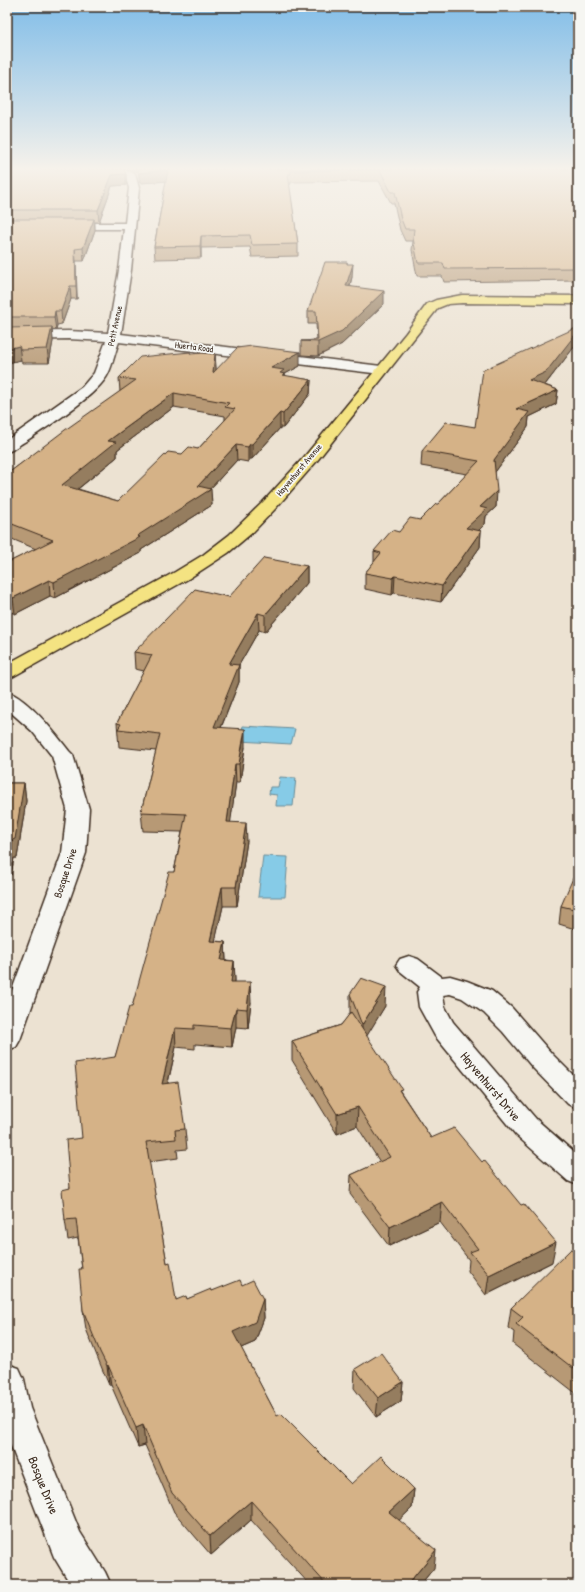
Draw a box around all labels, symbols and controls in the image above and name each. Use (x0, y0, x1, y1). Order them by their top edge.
street label: Petit Avenue (105, 304, 125, 347)
street label: Huerta Road (174, 339, 214, 355)
street label: Hayvenhurst Avenue (273, 441, 325, 499)
street label: Bosque Drive (50, 846, 80, 900)
street label: Hayvenhurst Drive (457, 1047, 525, 1125)
street label: Bosque Drive (24, 1453, 64, 1517)

